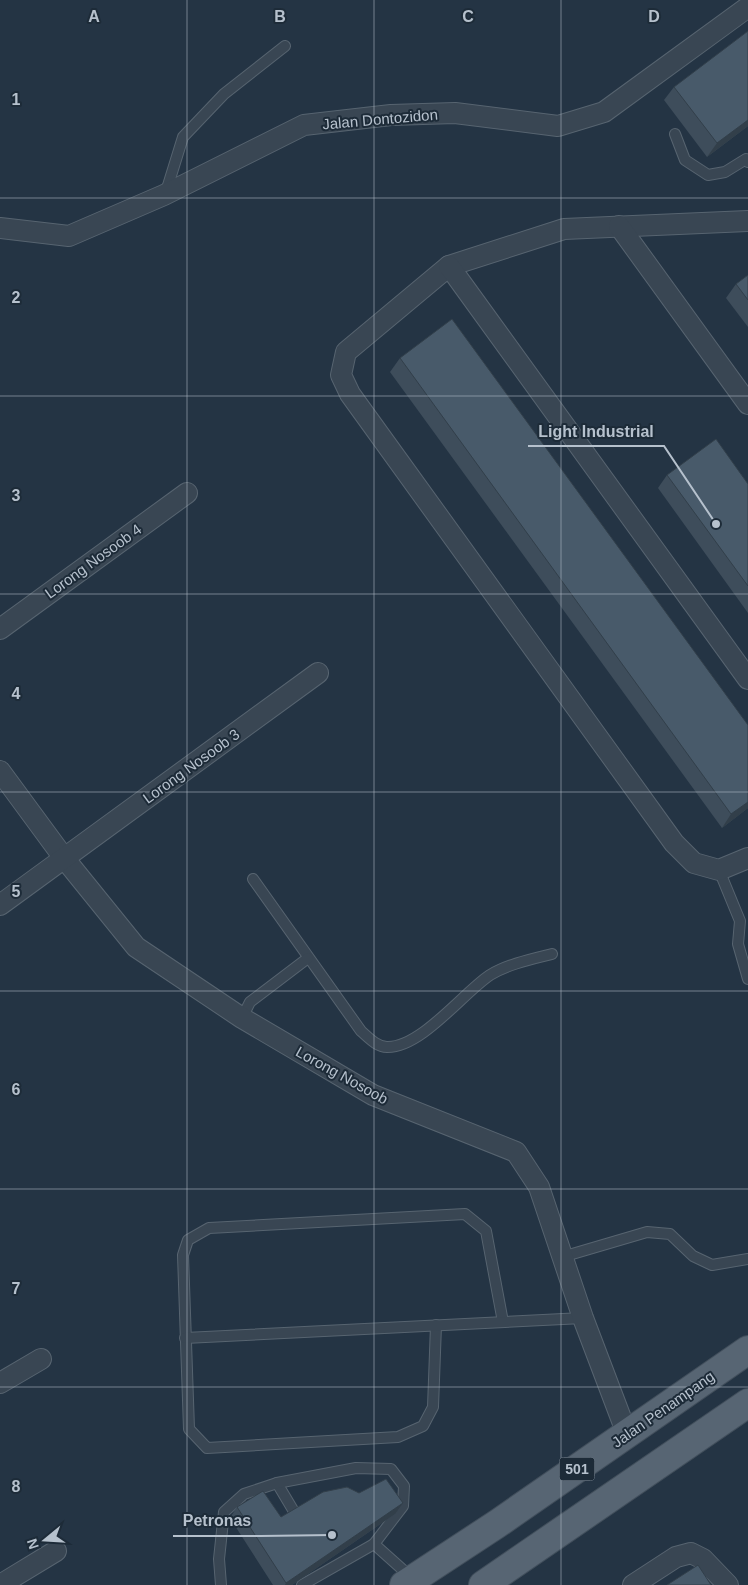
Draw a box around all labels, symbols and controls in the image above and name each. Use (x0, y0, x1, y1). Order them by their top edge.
text: A (88, 8, 100, 25)
text: B (274, 8, 286, 25)
text: C (462, 8, 474, 25)
text: D (648, 8, 660, 25)
text: 1 (12, 91, 21, 108)
street label: Jalan Dontozidon (322, 105, 438, 133)
text: 2 (12, 289, 21, 306)
callout: Light Industrial (528, 415, 664, 446)
text: Light Industrial (538, 423, 654, 440)
text: 3 (12, 487, 21, 504)
street label: Lorong Nosoob 4 (41, 520, 145, 602)
text: 4 (12, 685, 21, 702)
street label: Lorong Nosoob 3 (139, 725, 243, 807)
text: 5 (12, 883, 21, 900)
street label: Lorong Nosoob (293, 1043, 391, 1107)
text: 6 (12, 1081, 21, 1098)
text: 7 (12, 1280, 21, 1297)
street label: Jalan Penampang (609, 1367, 717, 1451)
road number: 501 (560, 1458, 594, 1480)
text: 8 (12, 1478, 21, 1495)
callout: Petronas (173, 1505, 261, 1536)
text: Petronas (183, 1512, 251, 1529)
north arrow (20, 1515, 70, 1565)
text: N (23, 1537, 42, 1551)

